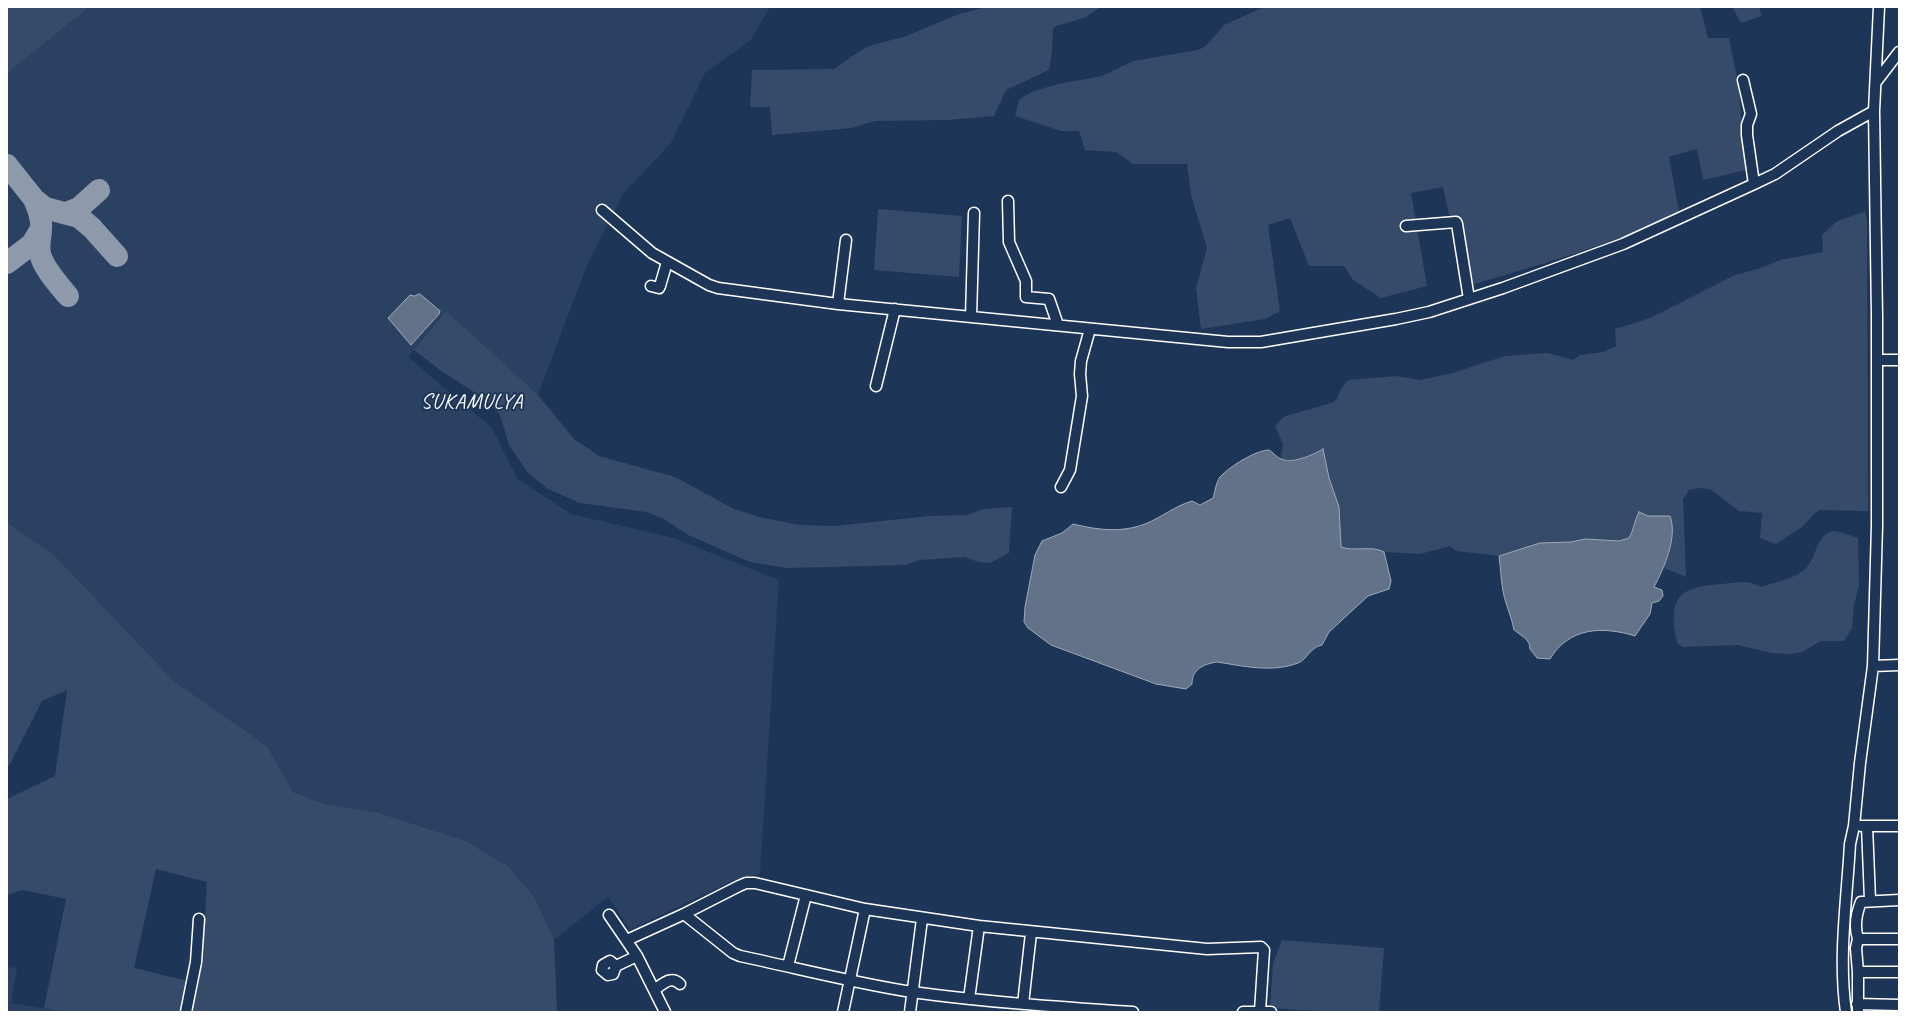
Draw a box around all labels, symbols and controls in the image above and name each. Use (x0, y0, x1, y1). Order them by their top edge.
district label: SUKAMULYA (421, 389, 523, 415)

